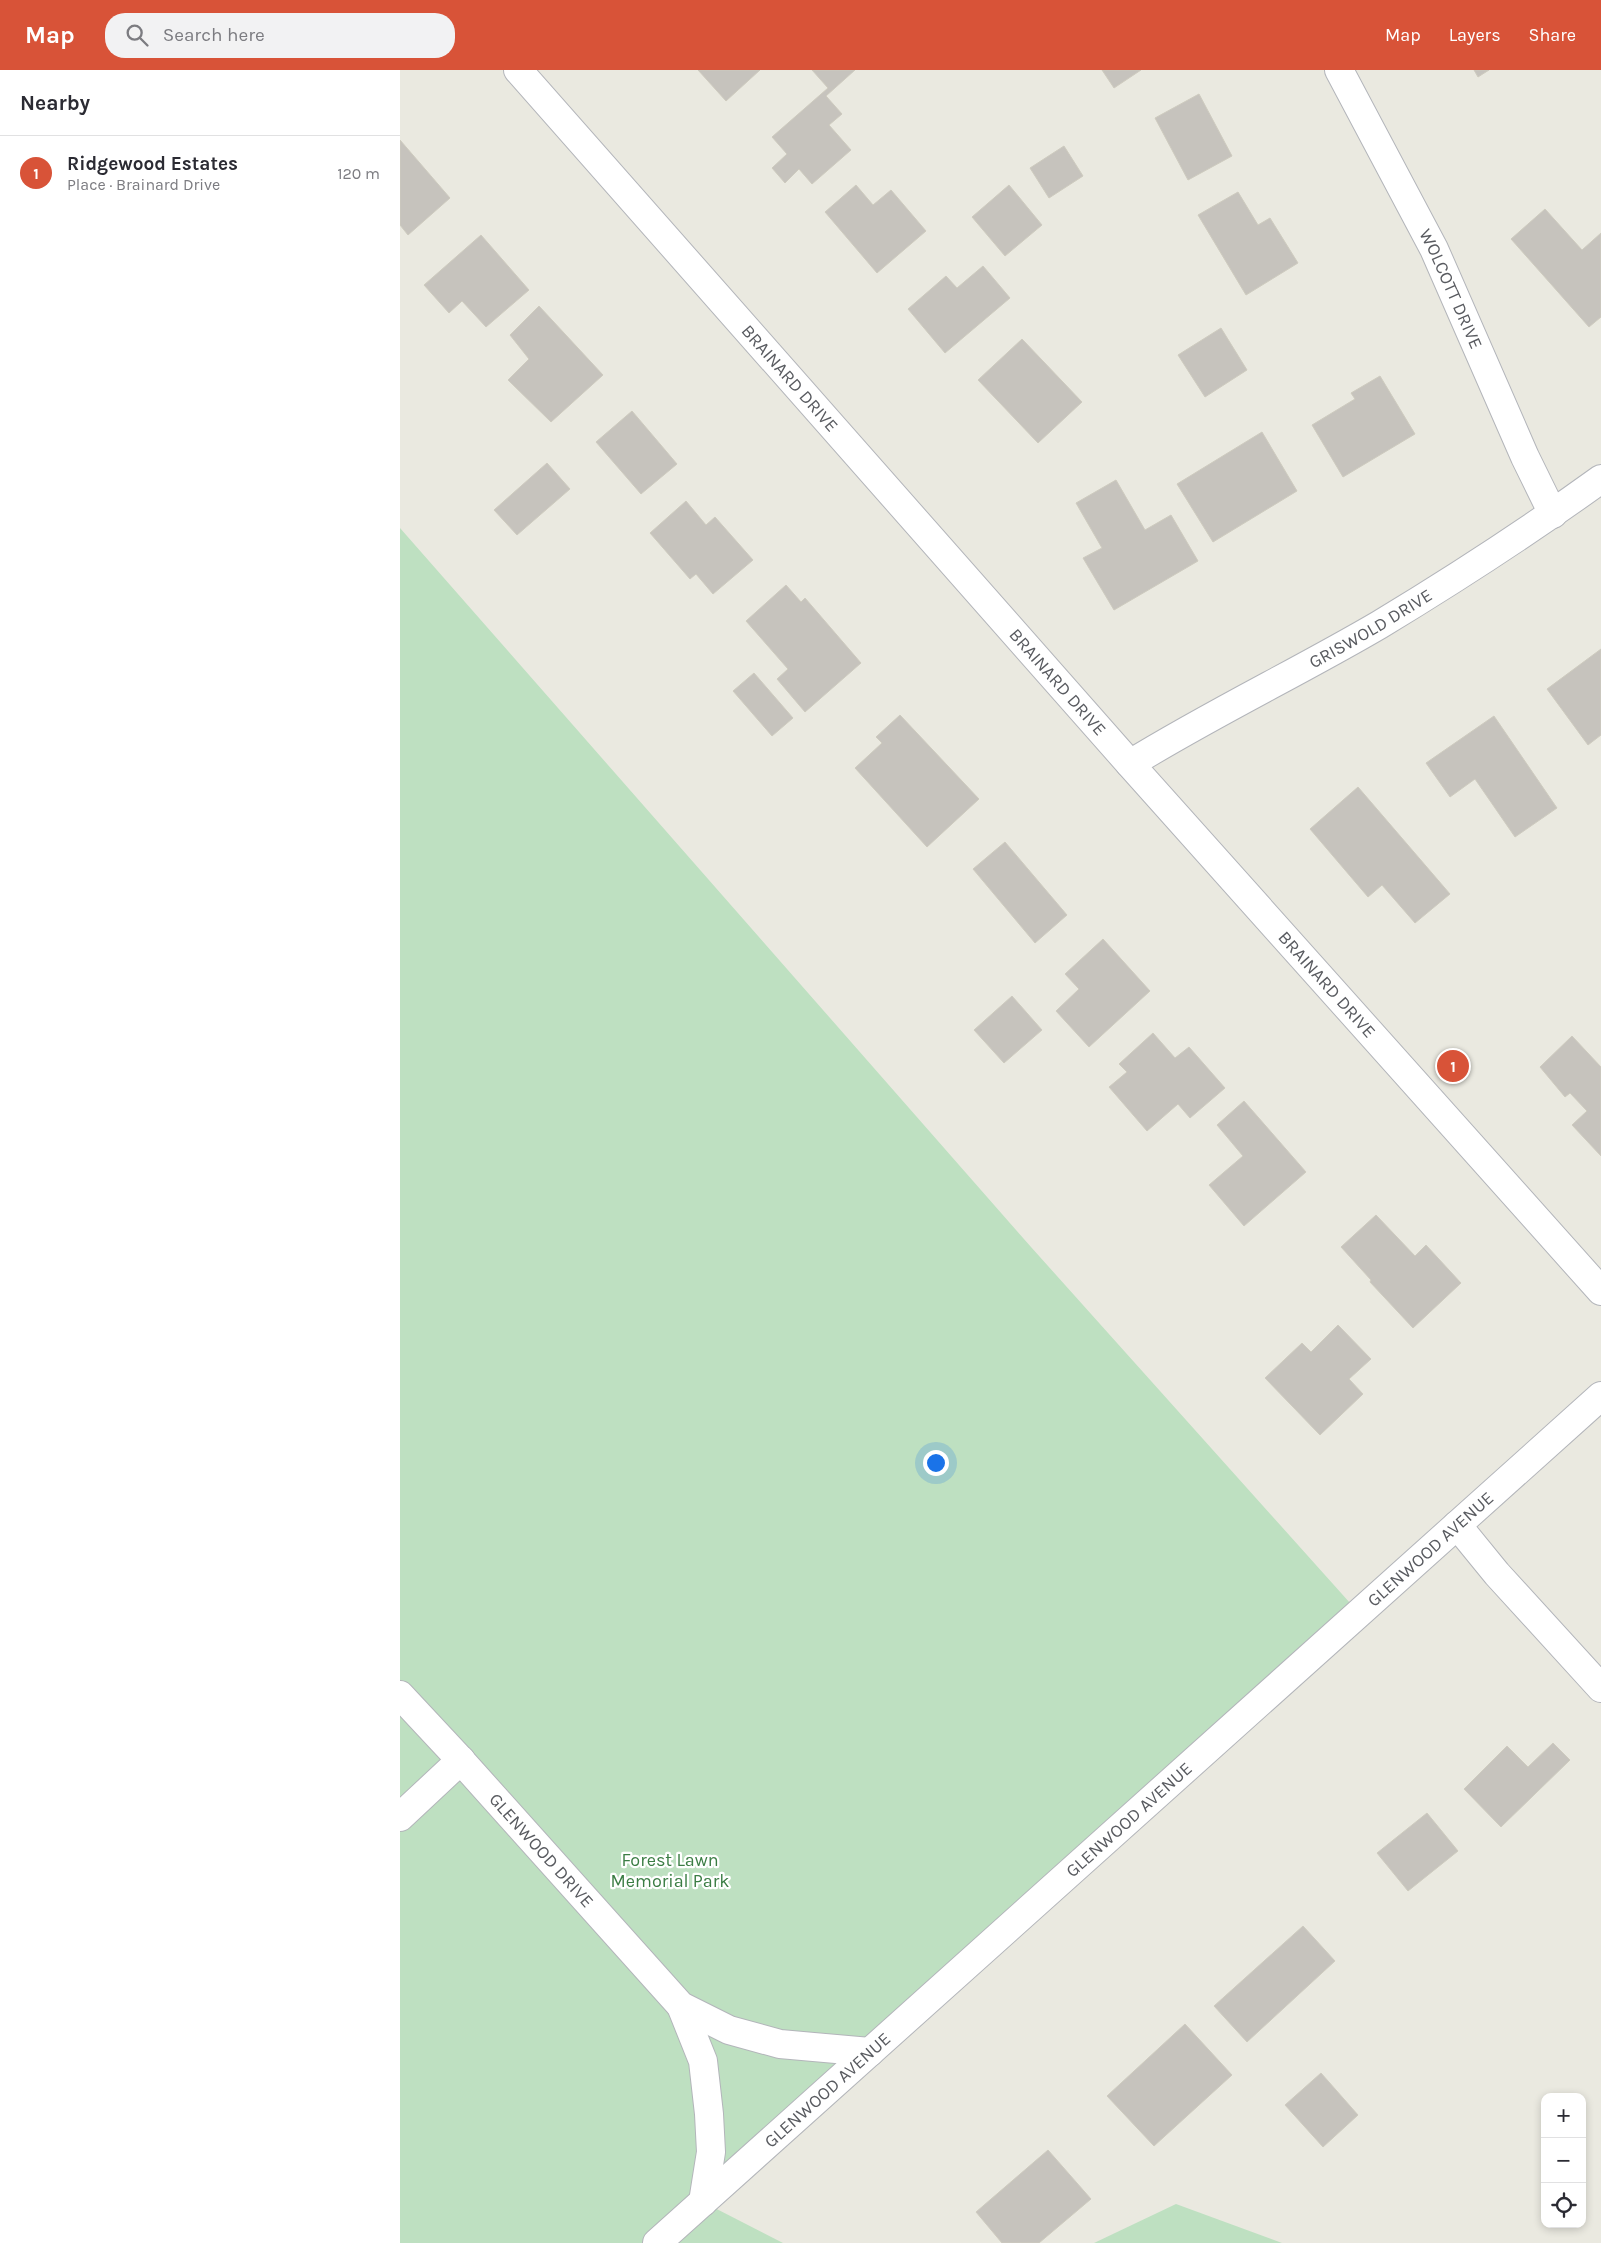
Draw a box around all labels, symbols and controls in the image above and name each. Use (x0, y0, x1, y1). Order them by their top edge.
search box (105, 13, 455, 58)
text: Map (25, 21, 75, 49)
icon: search (123, 21, 151, 49)
text: Search here (163, 24, 265, 46)
text: Map (1385, 24, 1421, 46)
text: Layers (1449, 24, 1501, 46)
text: Share (1529, 24, 1576, 46)
text: Nearby (20, 91, 90, 115)
text: Ridgewood Estates (67, 153, 238, 175)
text: 1 (33, 164, 39, 183)
text: 120 m (337, 164, 380, 183)
text: Place · Brainard Drive (67, 175, 220, 194)
street label: WOLCOTT DRIVE (1414, 225, 1487, 352)
street label: BRAINARD DRIVE (737, 320, 843, 436)
street label: GRISWOLD DRIVE (1305, 584, 1436, 673)
street label: BRAINARD DRIVE (1005, 624, 1111, 740)
street label: BRAINARD DRIVE (1274, 927, 1380, 1042)
pin: 1 (1437, 1047, 1469, 1085)
your location (923, 1450, 949, 1476)
street label: GLENWOOD AVENUE (1363, 1487, 1498, 1611)
street label: GLENWOOD AVENUE (1061, 1757, 1197, 1882)
street label: GLENWOOD DRIVE (484, 1788, 598, 1912)
park label: Forest Lawn Memorial Park (611, 1849, 729, 1892)
street label: GLENWOOD AVENUE (760, 2028, 895, 2152)
map controls (1541, 2093, 1586, 2228)
button: + (1541, 2093, 1586, 2138)
button: − (1541, 2138, 1586, 2183)
button: locate (1541, 2183, 1586, 2228)

